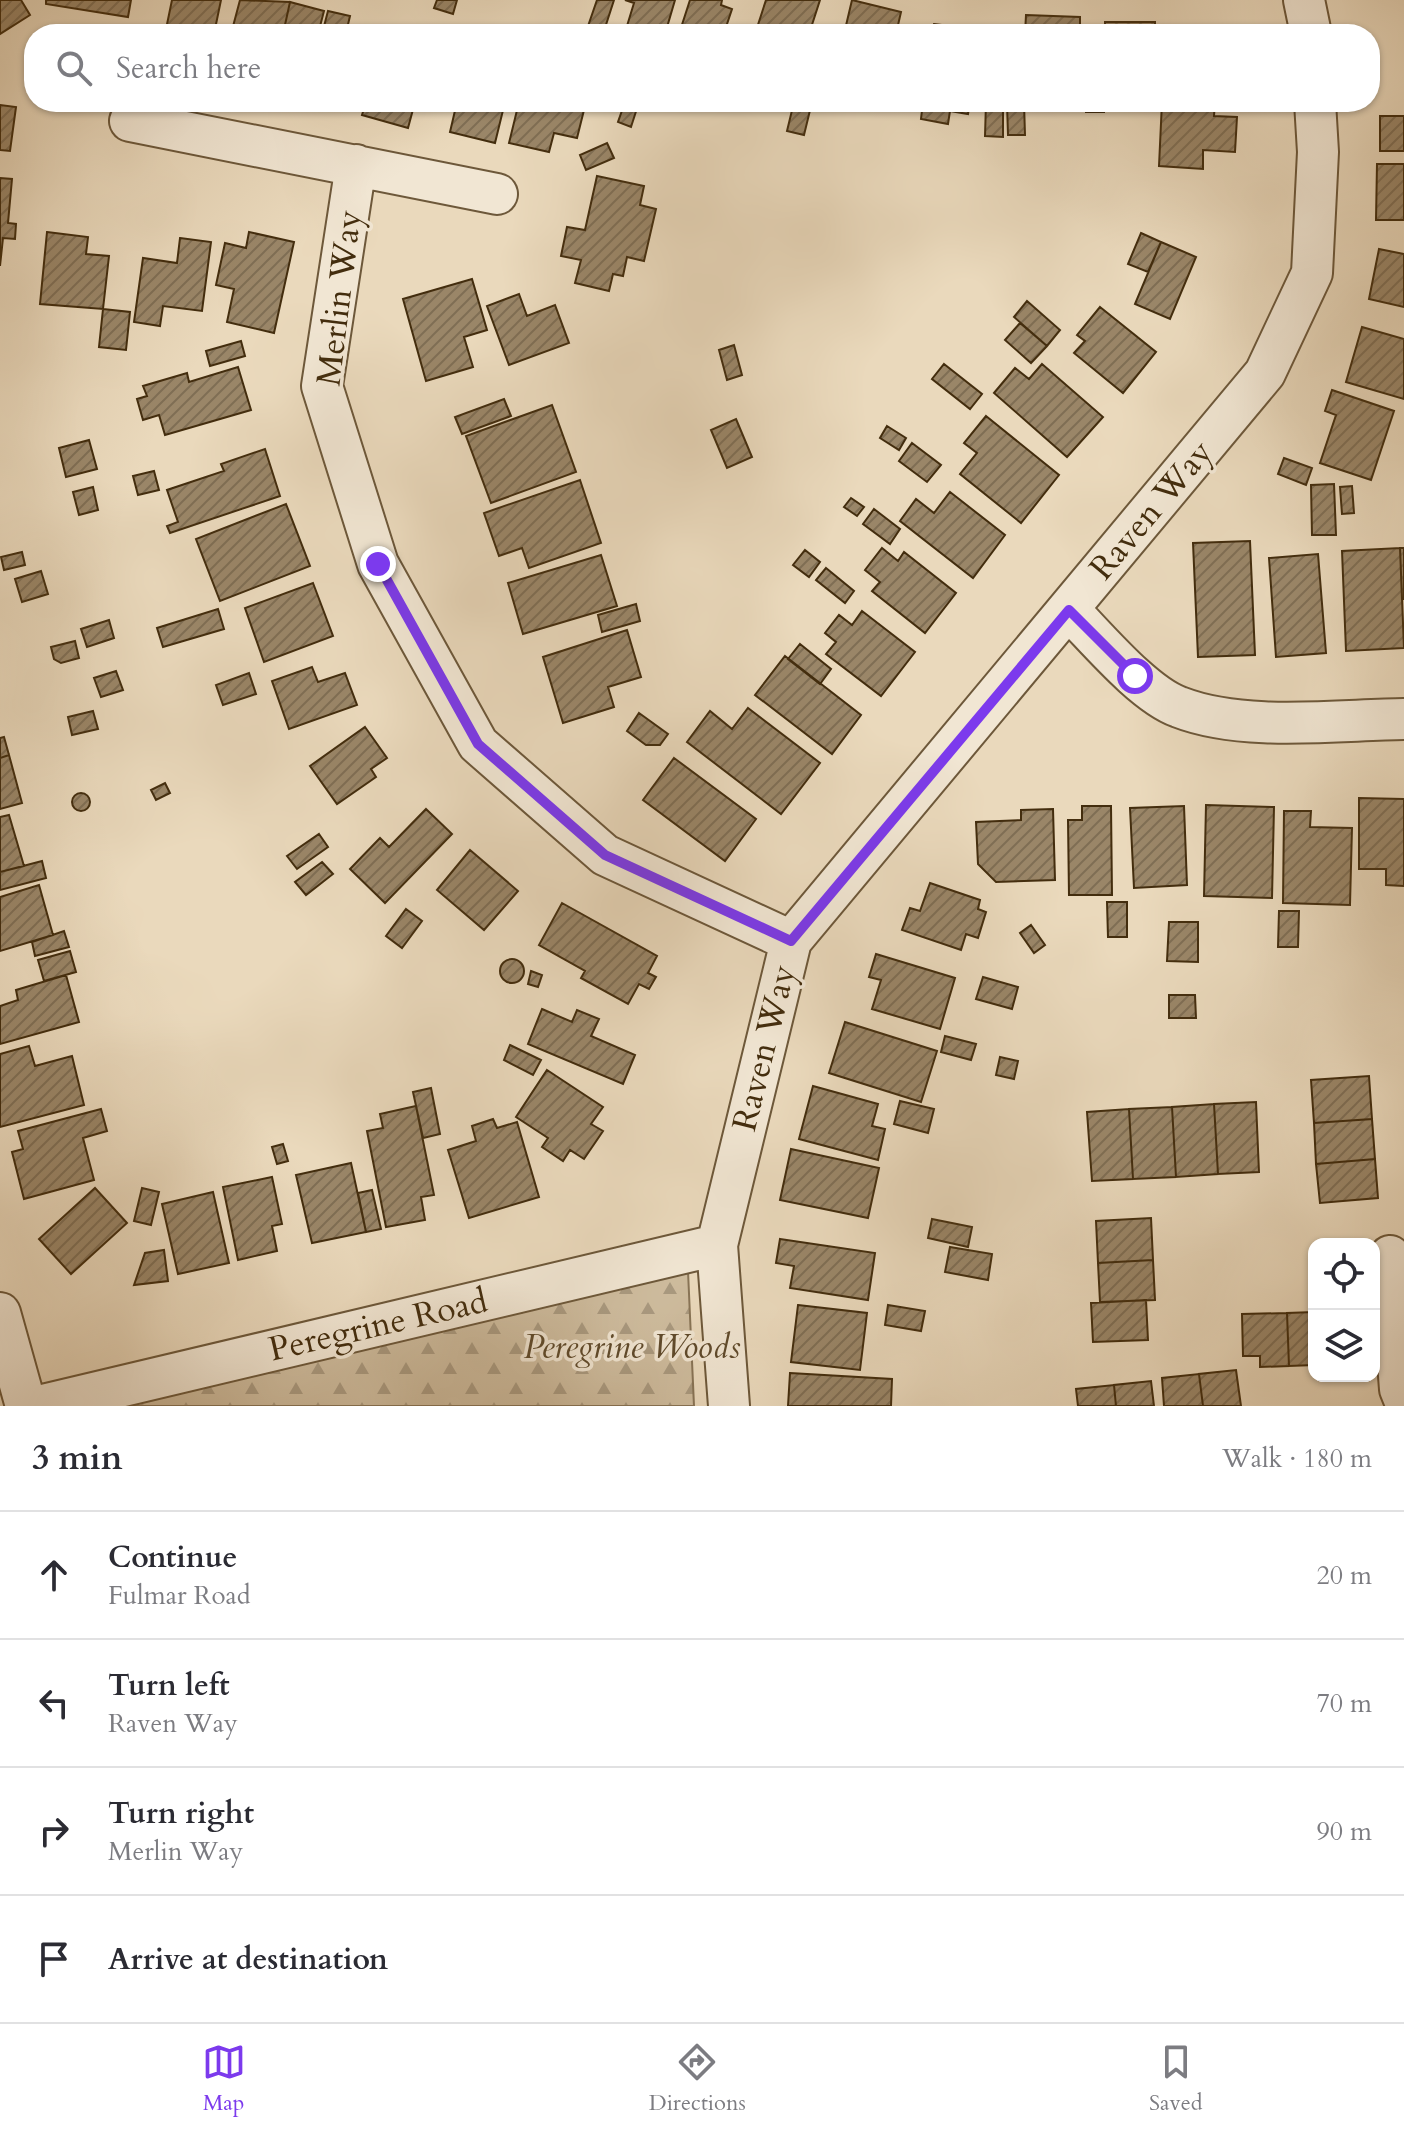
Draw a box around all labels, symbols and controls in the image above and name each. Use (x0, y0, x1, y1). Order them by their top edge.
search box (24, 24, 1380, 112)
icon: search (52, 46, 96, 90)
text: Search here (116, 48, 261, 89)
street label: Merlin Way (305, 207, 373, 389)
street label: Raven Way (1079, 430, 1223, 590)
route end (360, 546, 396, 582)
route start (1117, 658, 1153, 694)
street label: Raven Way (721, 960, 807, 1136)
map controls (1308, 1238, 1380, 1382)
button: locate (1308, 1238, 1380, 1310)
street label: Peregrine Road (264, 1278, 492, 1372)
button: layers (1308, 1310, 1380, 1382)
park label: Peregrine Woods (523, 1324, 741, 1370)
text: 3 min (32, 1435, 123, 1481)
text: Walk · 180 m (1222, 1441, 1372, 1476)
text: Continue (108, 1537, 237, 1578)
icon: ahead (32, 1553, 76, 1597)
text: 20 m (1316, 1558, 1372, 1593)
text: Fulmar Road (108, 1578, 251, 1613)
text: Turn left (108, 1665, 230, 1706)
icon: left (32, 1681, 76, 1725)
text: 70 m (1316, 1686, 1372, 1721)
text: Raven Way (108, 1706, 238, 1741)
text: Turn right (108, 1793, 254, 1834)
icon: right (32, 1809, 76, 1853)
text: 90 m (1316, 1814, 1372, 1849)
text: Merlin Way (108, 1834, 243, 1869)
icon: arrive (32, 1937, 76, 1981)
text: Arrive at destination (108, 1939, 388, 1980)
tab: Map (202, 2040, 246, 2118)
tab: Directions (649, 2040, 746, 2118)
tab: Saved (1149, 2040, 1202, 2118)

